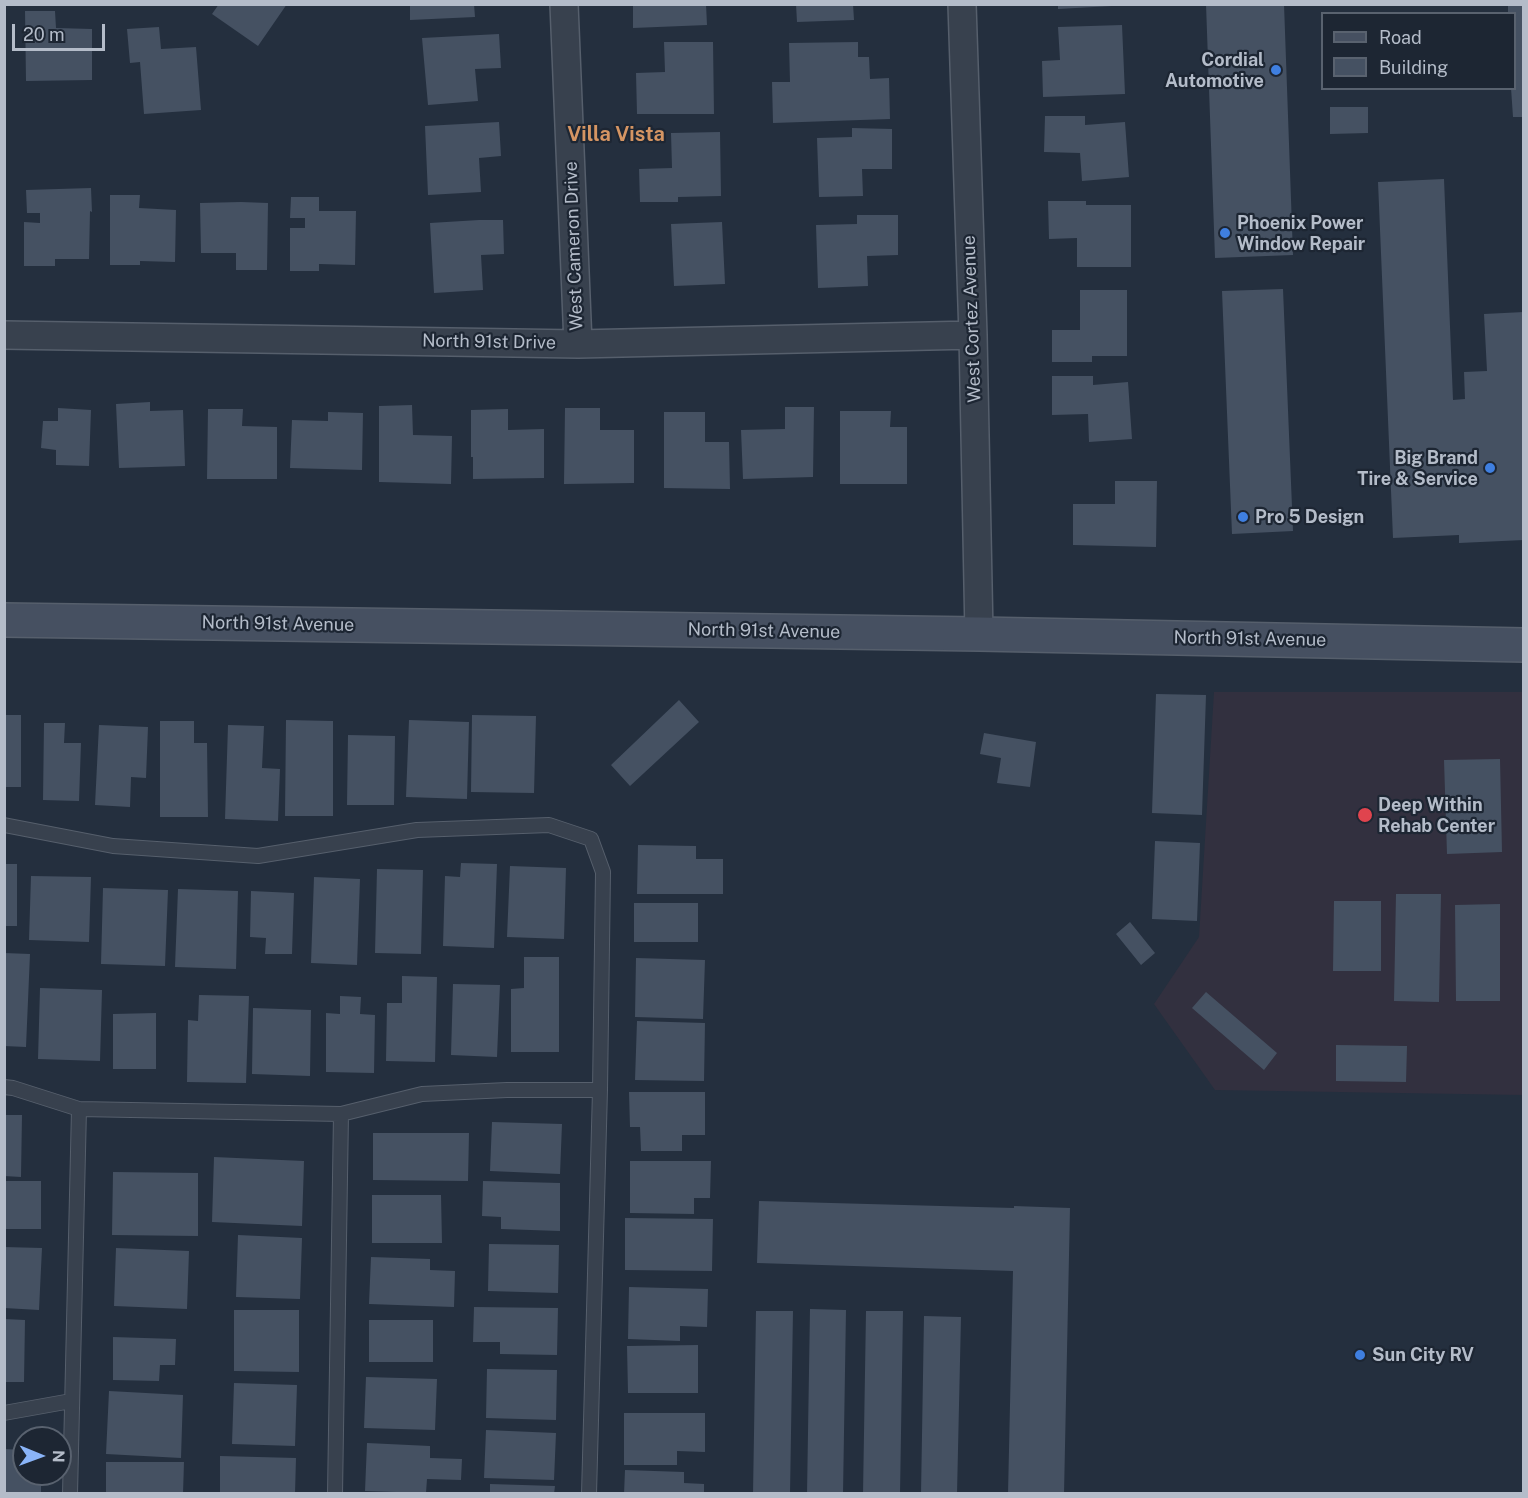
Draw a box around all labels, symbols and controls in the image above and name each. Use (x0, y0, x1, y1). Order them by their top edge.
scale bar (15, 12, 108, 50)
legend (1321, 12, 1516, 90)
text: 20 m (23, 24, 65, 45)
text: Road (1379, 27, 1422, 48)
place label: Cordial Automotive (1165, 49, 1264, 92)
text: Building (1379, 57, 1448, 78)
marker: Cordial Automotive (1269, 63, 1283, 77)
district label: Villa Vista (567, 123, 665, 147)
street label: West Cameron Drive (560, 161, 588, 331)
place label: Phoenix Power Window Repair (1237, 212, 1365, 254)
marker: Phoenix Power Window Repair (1218, 226, 1232, 240)
street label: West Cortez Avenue (958, 235, 986, 403)
street label: North 91st Drive (422, 330, 556, 354)
place label: Big Brand Tire & Service (1357, 447, 1478, 490)
marker: Big Brand Tire & Service (1483, 461, 1497, 475)
place label: Pro 5 Design (1255, 506, 1364, 528)
marker: Pro 5 Design (1236, 510, 1250, 524)
street label: North 91st Avenue (201, 612, 355, 636)
street label: North 91st Avenue (687, 619, 841, 643)
street label: North 91st Avenue (1173, 627, 1327, 651)
place label: Deep Within Rehab Center (1378, 794, 1495, 836)
marker: Deep Within Rehab Center (1356, 806, 1374, 824)
place label: Sun City RV (1372, 1344, 1474, 1366)
marker: Sun City RV (1353, 1348, 1367, 1362)
north arrow (12, 1426, 72, 1486)
text: N (49, 1450, 68, 1463)

